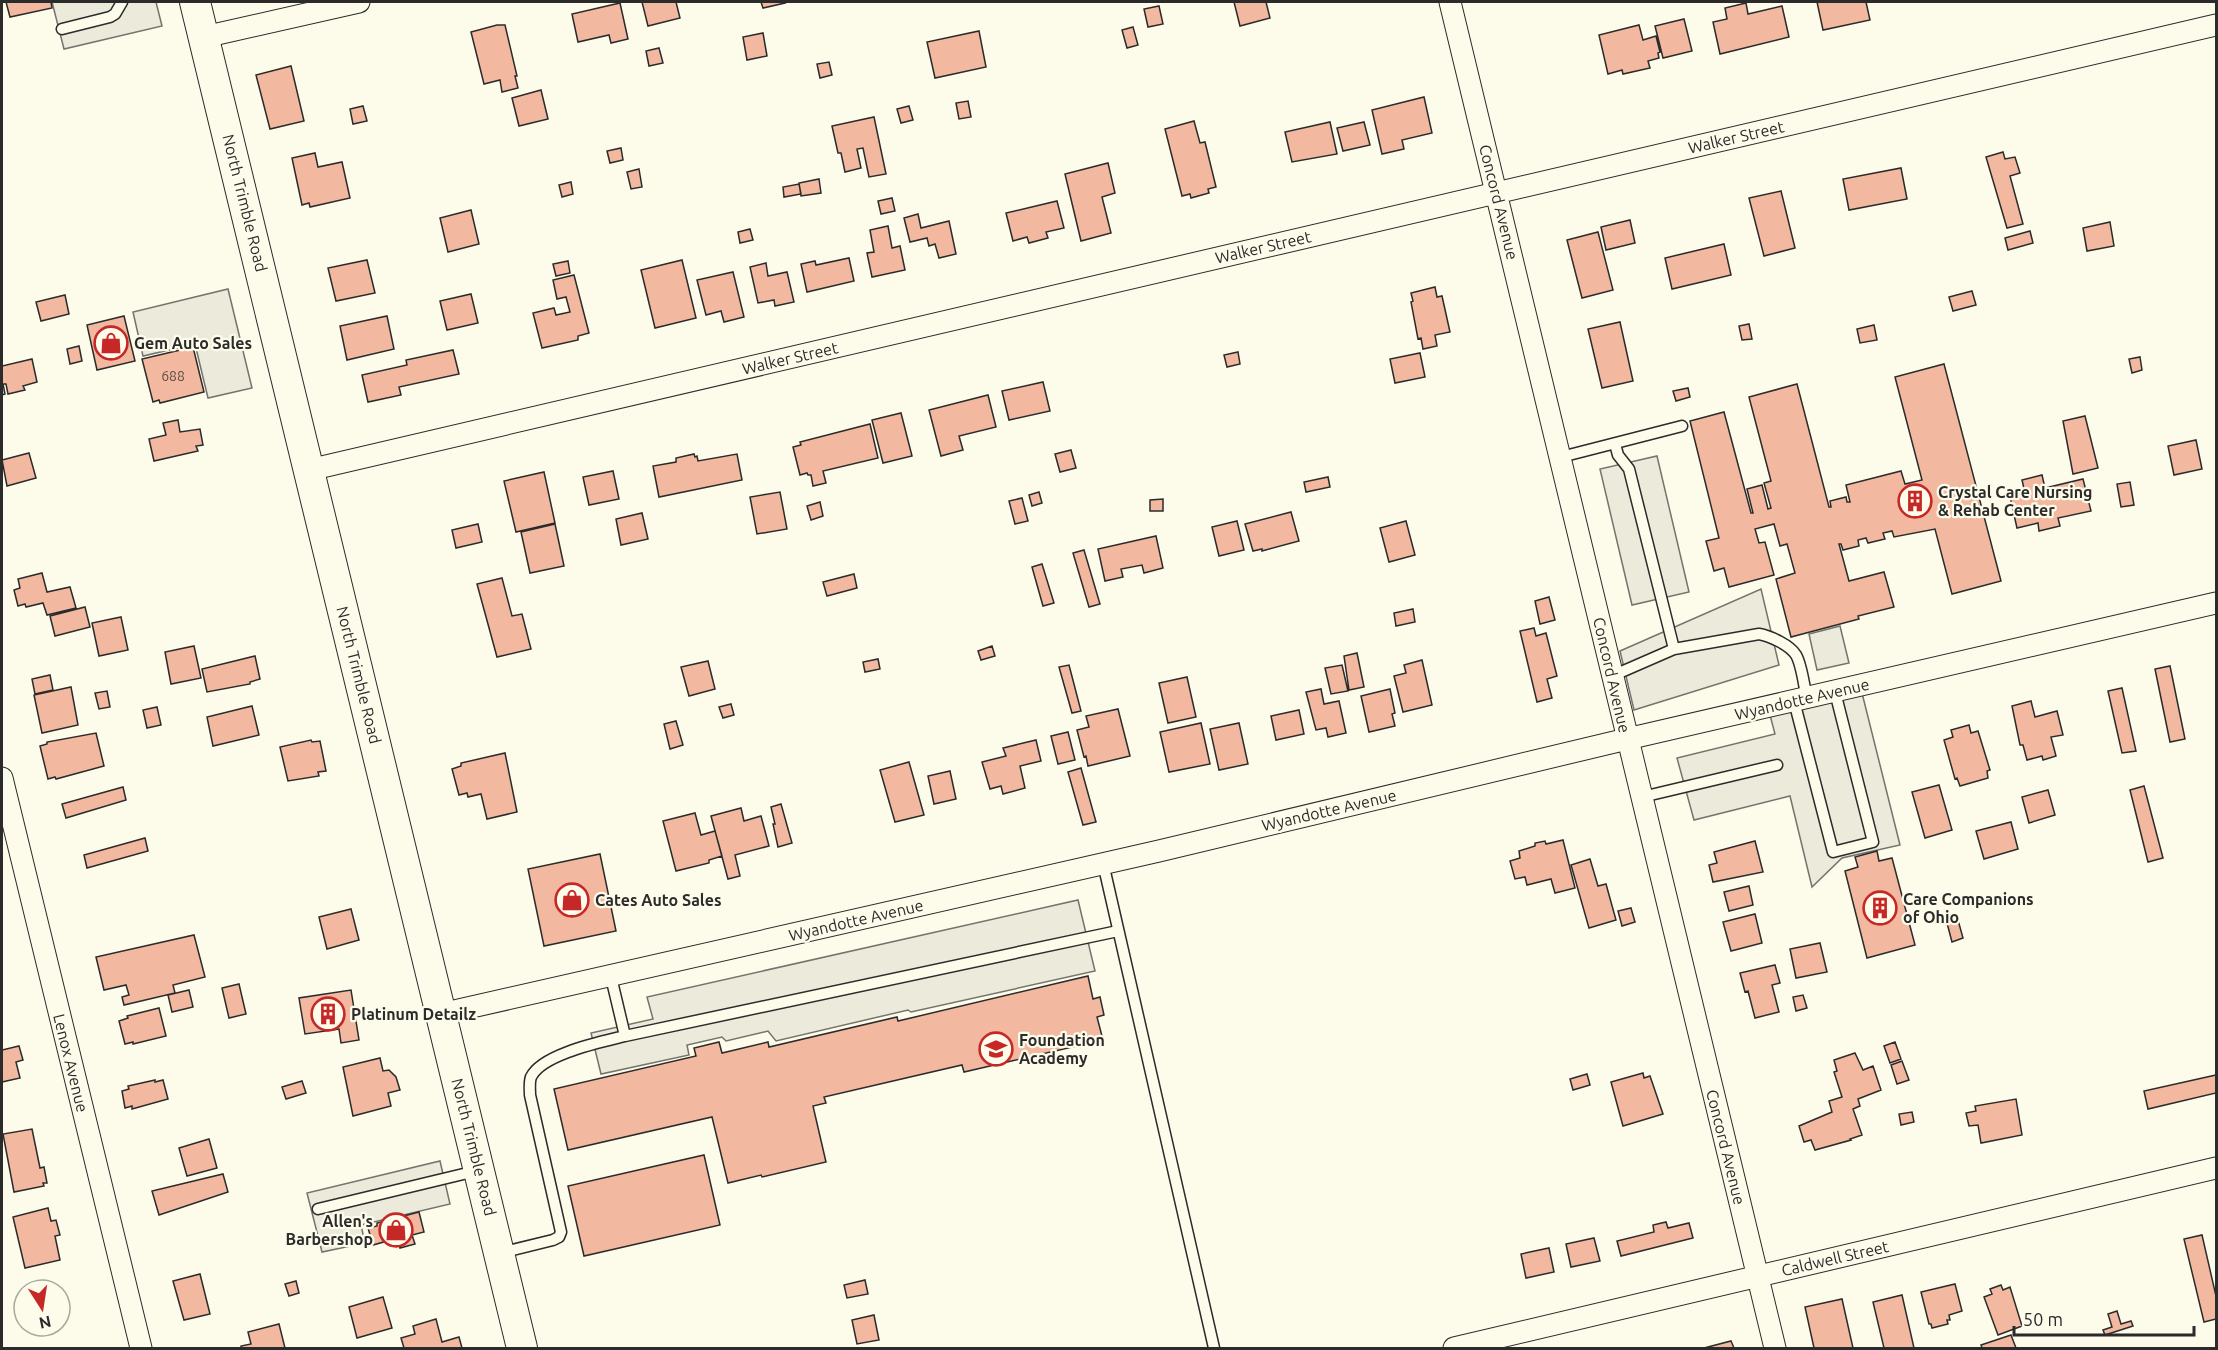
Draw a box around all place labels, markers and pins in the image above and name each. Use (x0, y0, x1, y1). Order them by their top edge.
shop icon: Gem Auto Sales (93, 325, 129, 361)
place label: Gem Auto Sales (134, 334, 252, 352)
building icon: Crystal Care Nursing & Rehab Center (1897, 483, 1933, 519)
place label: Crystal Care Nursing & Rehab Center (1938, 483, 2092, 519)
shop icon: Cates Auto Sales (554, 882, 590, 918)
building icon: Care Companions of Ohio (1862, 890, 1898, 926)
place label: Care Companions of Ohio (1903, 890, 2034, 926)
place label: Cates Auto Sales (595, 891, 721, 909)
building icon: Platinum Detailz (310, 996, 346, 1032)
place label: Platinum Detailz (351, 1005, 476, 1023)
school or university icon: Foundation Academy (978, 1031, 1014, 1067)
place label: Foundation Academy (1019, 1031, 1105, 1067)
place label: Allen's Barbershop (286, 1212, 373, 1248)
shop icon: Allen's Barbershop (378, 1212, 414, 1248)

